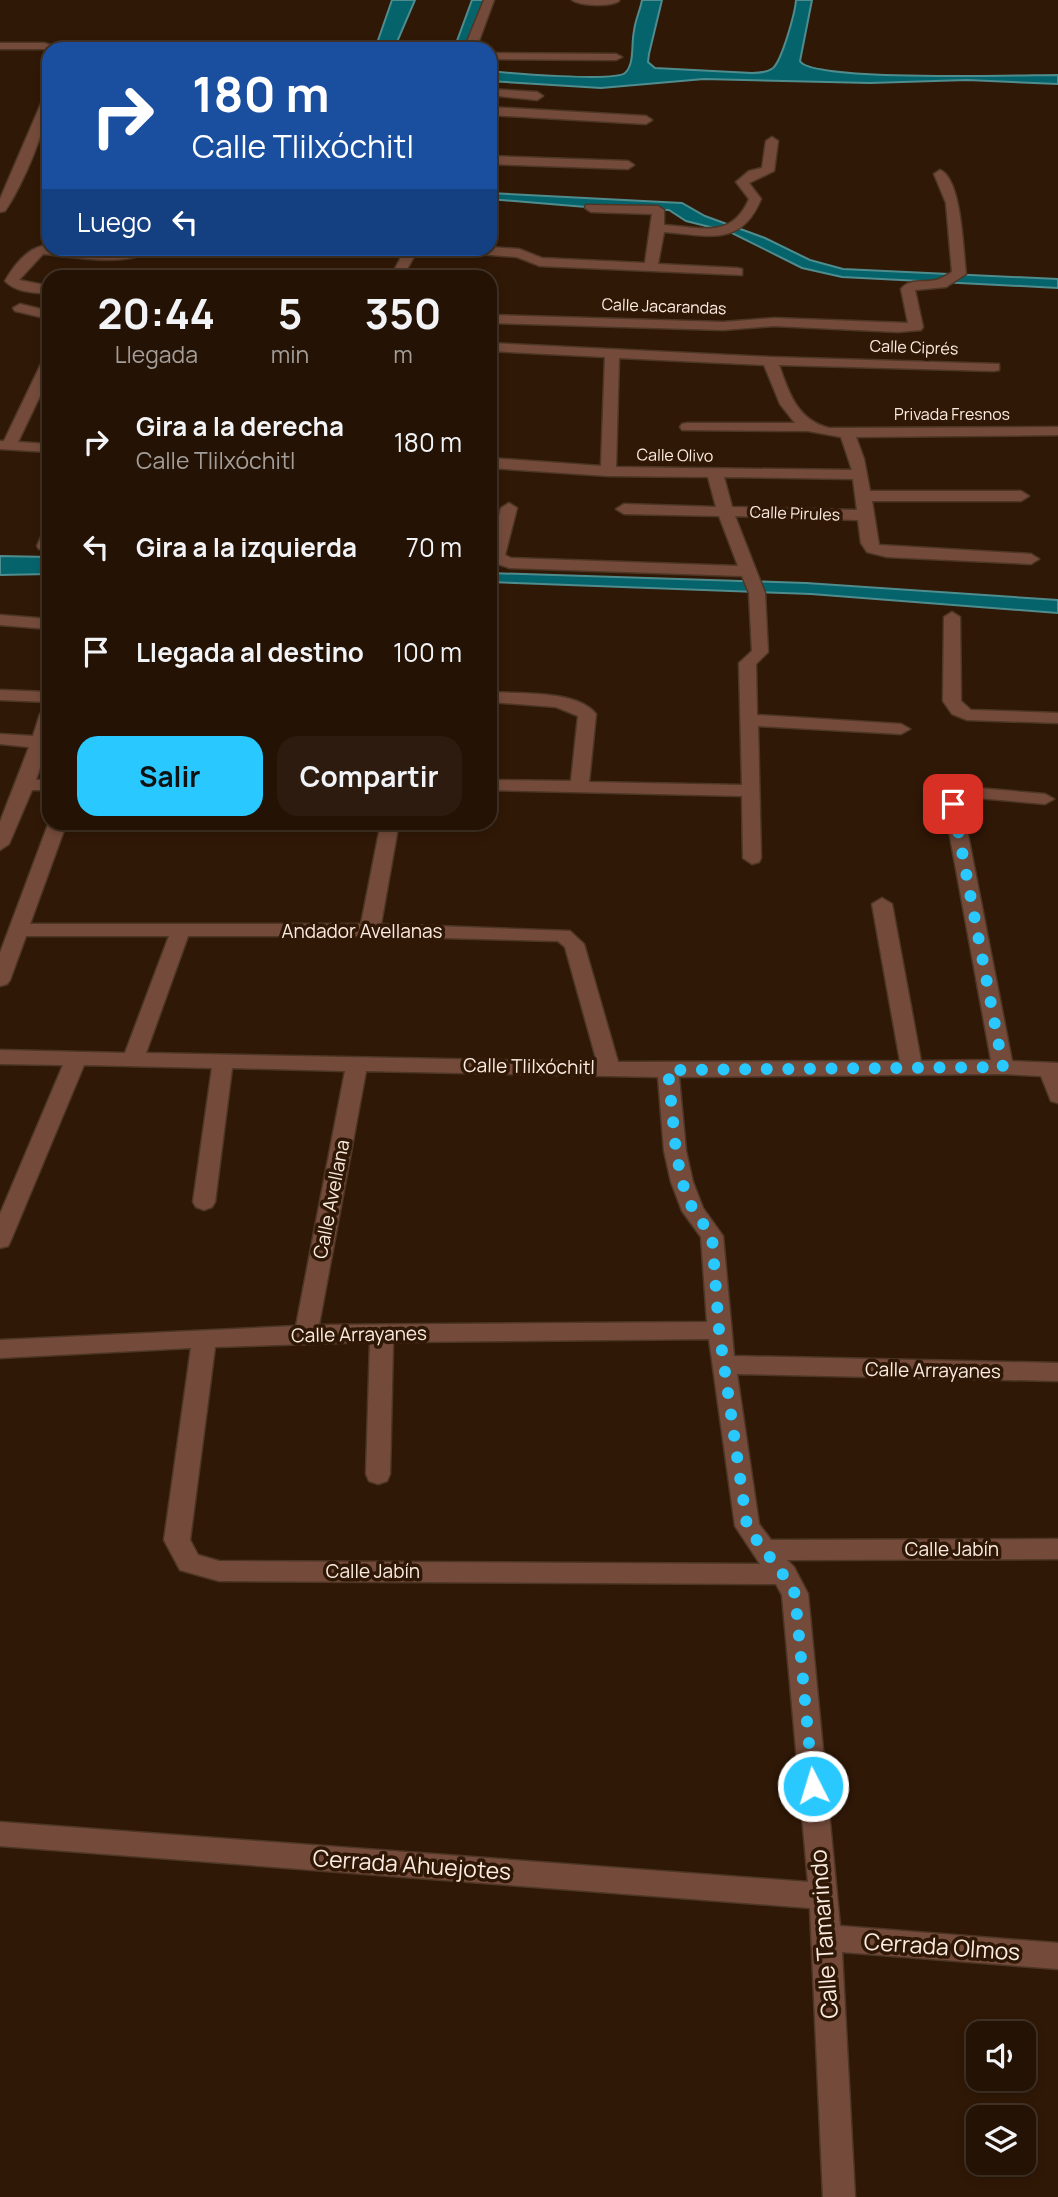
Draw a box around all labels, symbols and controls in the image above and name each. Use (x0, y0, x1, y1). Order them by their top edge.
text: 180 m (192, 60, 330, 127)
icon: right (77, 70, 168, 161)
text: Calle Tlilxóchitl (192, 124, 414, 168)
icon: left (166, 203, 204, 241)
text: Luego (77, 204, 152, 240)
text: 20:44 (98, 284, 215, 342)
text: 5 (278, 284, 302, 342)
text: 350 (365, 284, 441, 342)
street label: Calle Jacarandas (601, 293, 727, 319)
street label: Calle Ciprés (869, 334, 959, 360)
text: Llegada (115, 338, 198, 370)
text: min (271, 338, 309, 370)
text: m (393, 338, 413, 370)
street label: Privada Fresnos (894, 403, 1010, 425)
text: Gira a la derecha (136, 408, 344, 444)
icon: right (77, 423, 115, 461)
text: 180 m (394, 424, 462, 460)
street label: Calle Olivo (636, 443, 714, 467)
text: Calle Tlilxóchitl (136, 444, 295, 476)
street label: Calle Pirules (749, 500, 841, 526)
icon: left (77, 528, 115, 566)
text: Gira a la izquierda (136, 529, 357, 565)
text: 70 m (406, 529, 462, 565)
icon: arrive (77, 633, 115, 671)
text: Llegada al destino (136, 634, 364, 670)
text: 100 m (393, 634, 462, 670)
button: Salir (77, 736, 263, 816)
button: Compartir (277, 736, 462, 816)
pin (923, 774, 983, 834)
icon: arrive (934, 785, 972, 823)
street label: Andador Avellanas (281, 918, 443, 944)
street label: Calle Tlilxóchitl (463, 1052, 595, 1080)
street label: Calle Avellana (307, 1137, 355, 1261)
street label: Calle Arrayanes (291, 1320, 427, 1348)
street label: Calle Arrayanes (865, 1356, 1001, 1384)
street label: Calle Jabín (905, 1536, 999, 1562)
street label: Calle Jabín (326, 1558, 420, 1584)
position arrow (776, 1749, 850, 1823)
street label: Cerrada Ahuejotes (312, 1841, 512, 1887)
street label: Calle Tamarindo (801, 1848, 845, 2020)
street label: Cerrada Olmos (863, 1925, 1021, 1967)
map controls (966, 2021, 1036, 2175)
button: sound (966, 2021, 1036, 2091)
button: layers (966, 2105, 1036, 2175)

